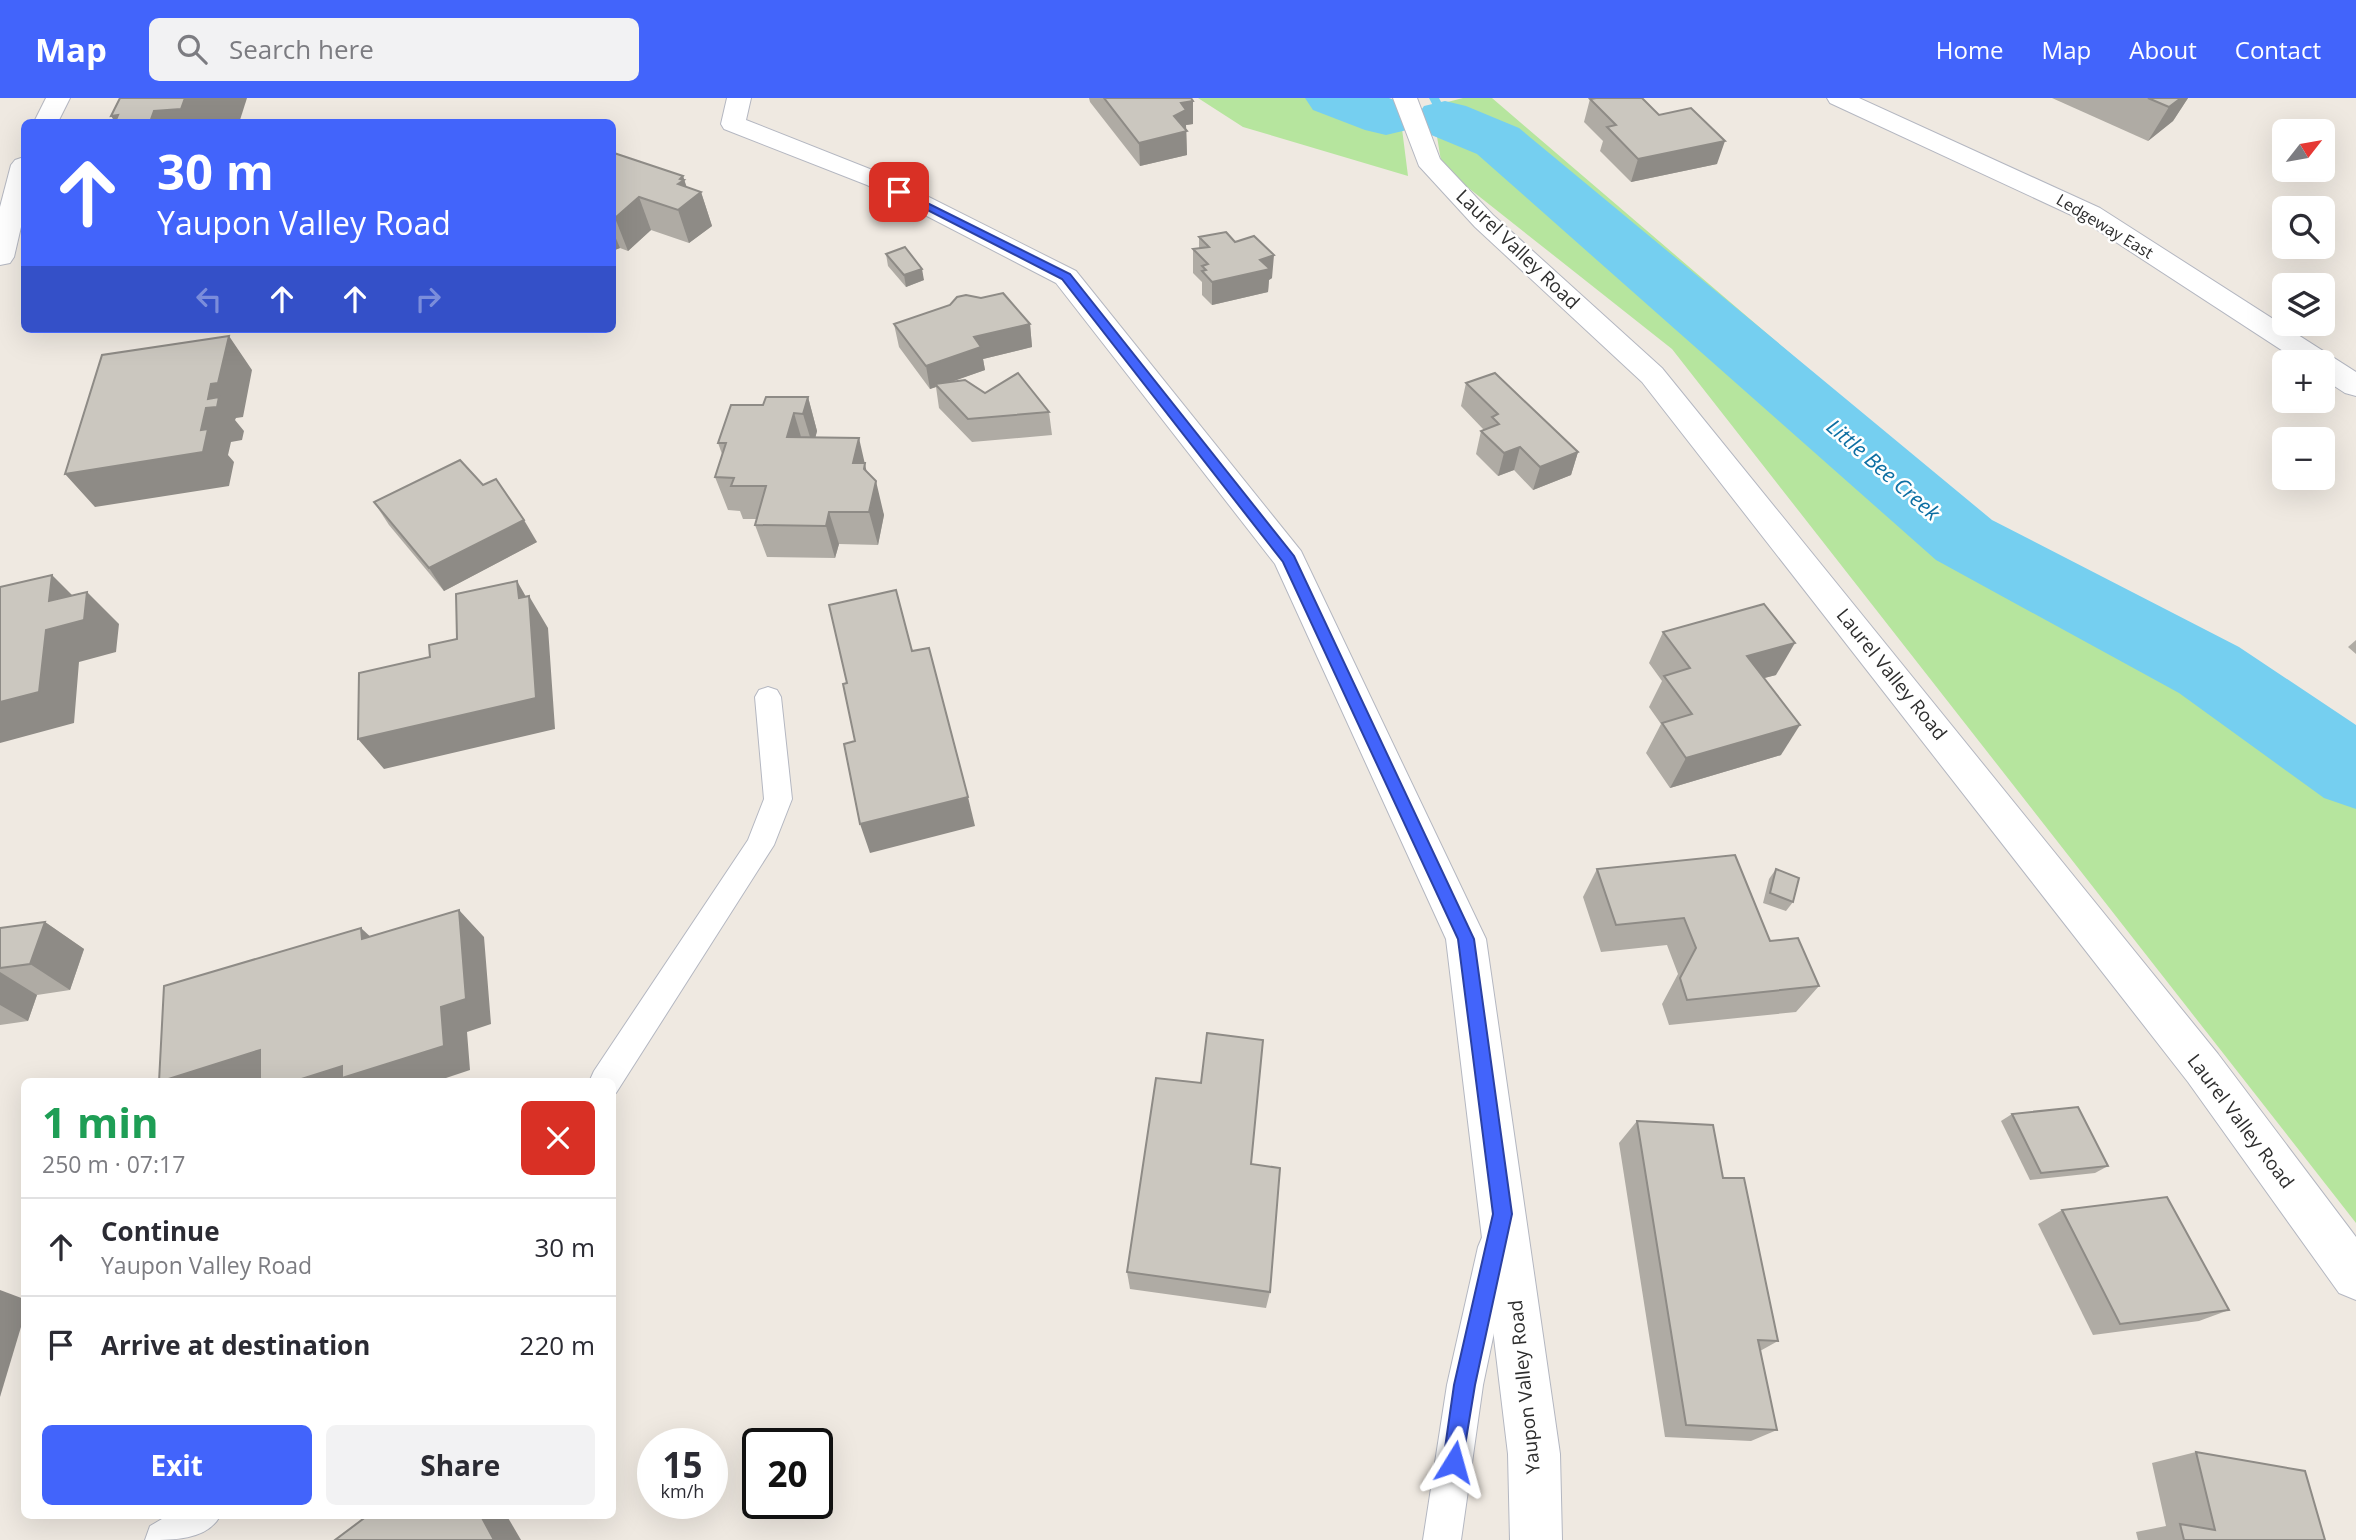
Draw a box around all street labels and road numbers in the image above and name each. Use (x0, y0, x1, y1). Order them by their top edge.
street label: Laurel Valley Road (1451, 183, 1585, 315)
street label: Ledgeway East (2052, 188, 2158, 264)
street label: Laurel Valley Road (1831, 603, 1953, 745)
street label: Laurel Valley Road (2182, 1048, 2300, 1194)
street label: Yaupon Valley Road (1502, 1299, 1546, 1475)

